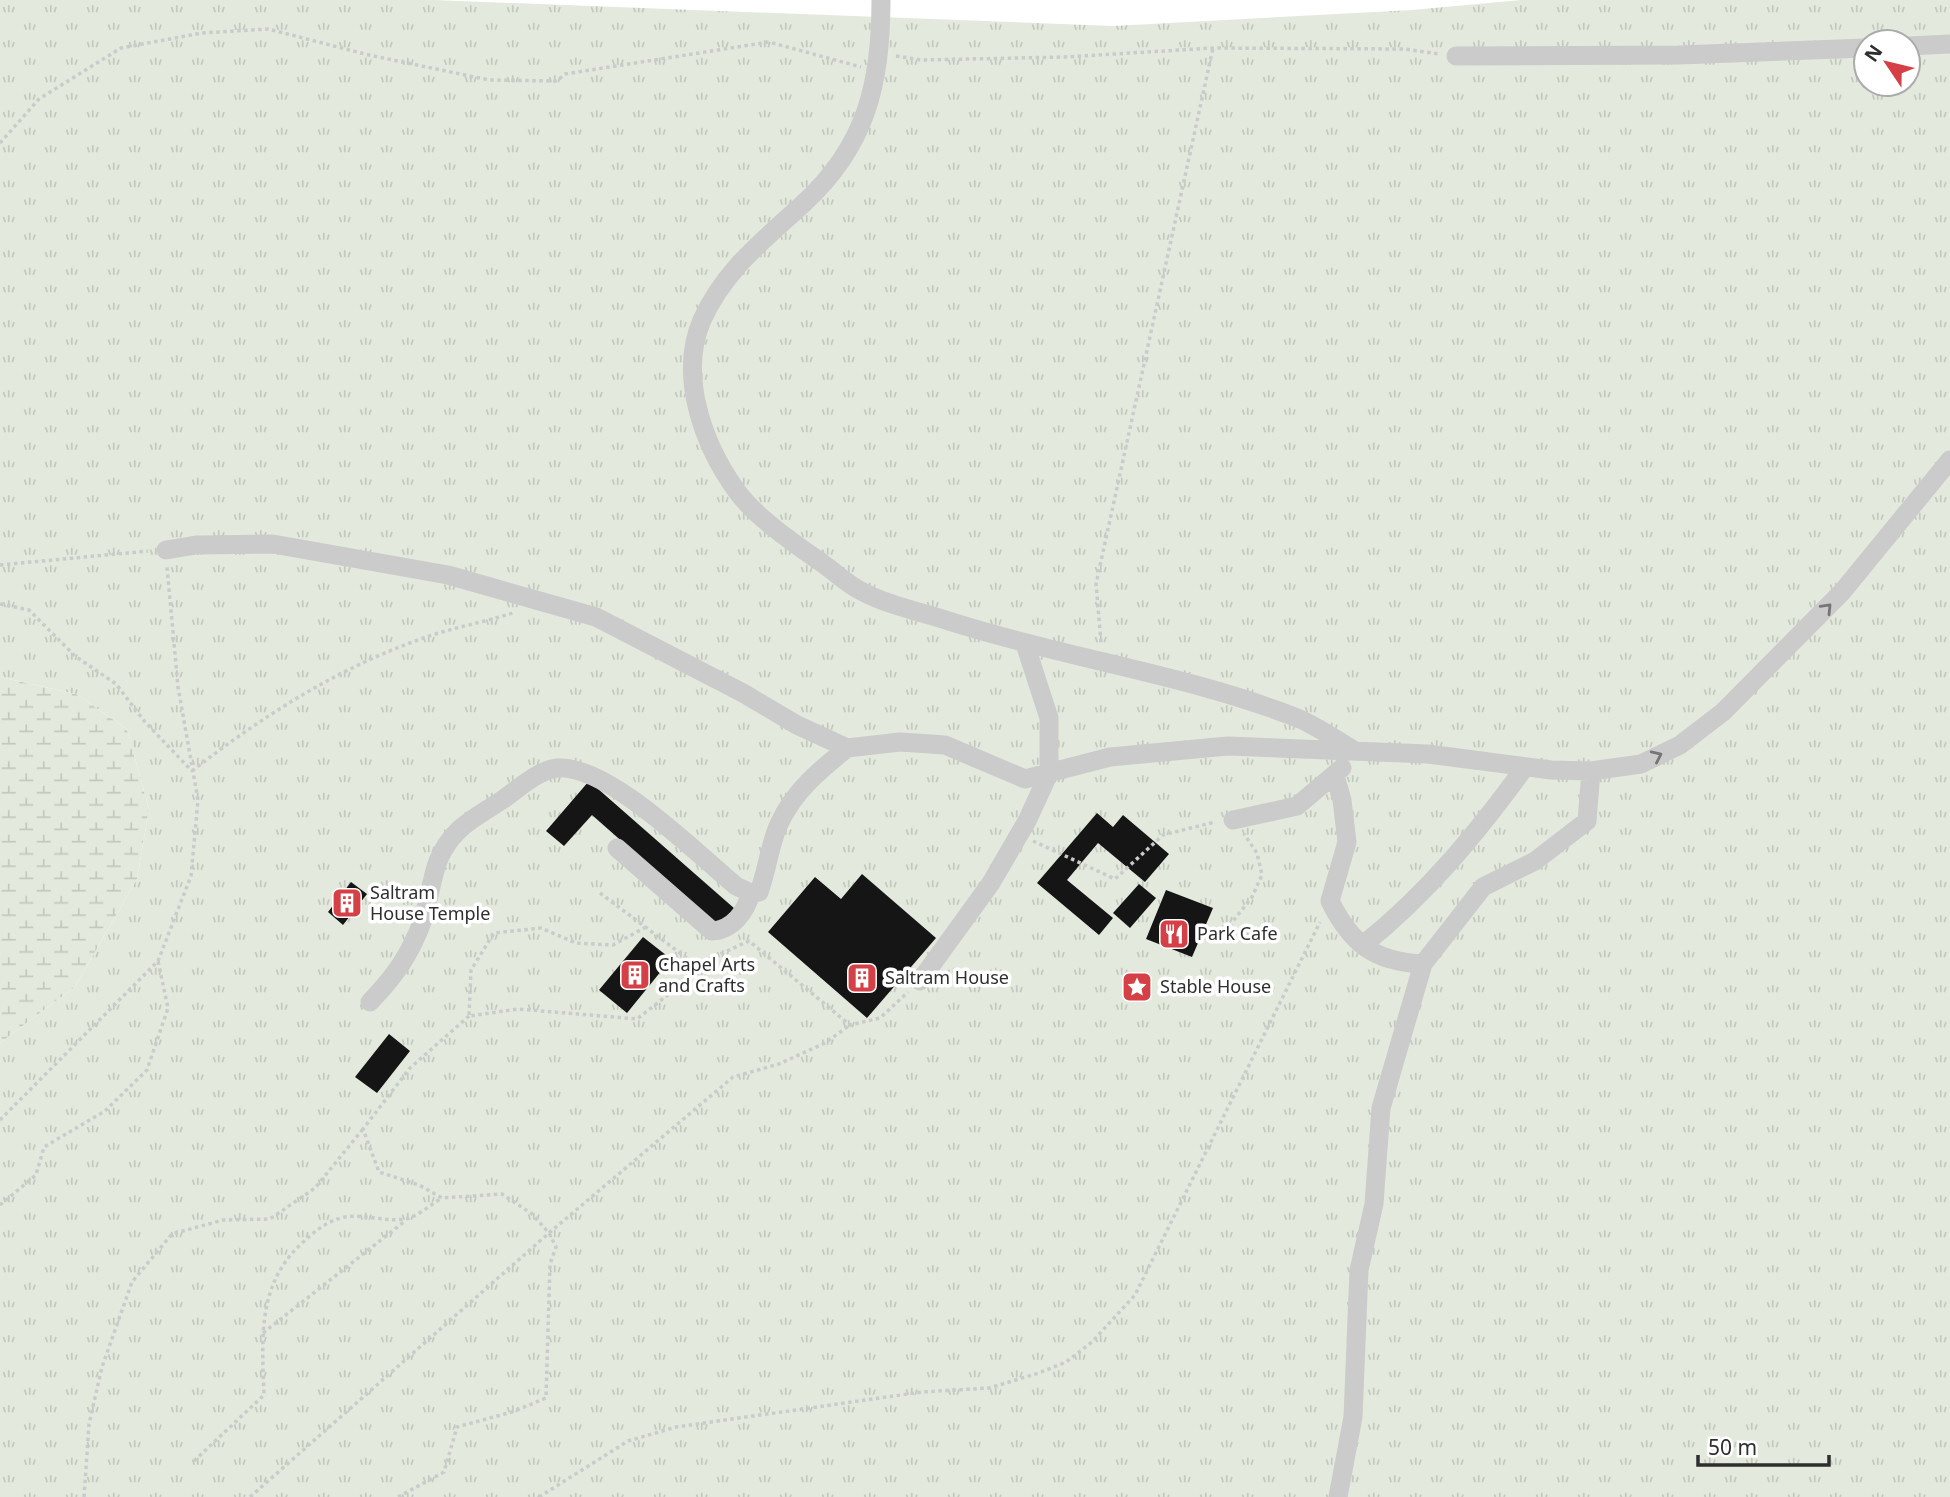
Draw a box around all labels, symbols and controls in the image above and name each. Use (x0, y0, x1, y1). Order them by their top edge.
north arrow (1852, 28, 1922, 98)
text: N (1858, 39, 1888, 67)
one-way arrow (1818, 603, 1831, 616)
one-way arrow (1650, 751, 1662, 765)
place label: Saltram House Temple (370, 880, 490, 925)
building icon: Saltram House Temple (330, 886, 364, 920)
restaurant icon: Park Cafe (1157, 917, 1191, 951)
place label: Park Cafe (1197, 921, 1278, 945)
place label: Chapel Arts and Crafts (658, 952, 755, 997)
building icon: Chapel Arts and Crafts (618, 958, 652, 992)
building icon: Saltram House (845, 961, 879, 995)
place label: Saltram House (885, 965, 1009, 989)
place icon: Stable House (1120, 970, 1154, 1004)
place label: Stable House (1160, 974, 1271, 998)
scale bar (1698, 1424, 1829, 1468)
text: 50 m (1708, 1433, 1757, 1461)

